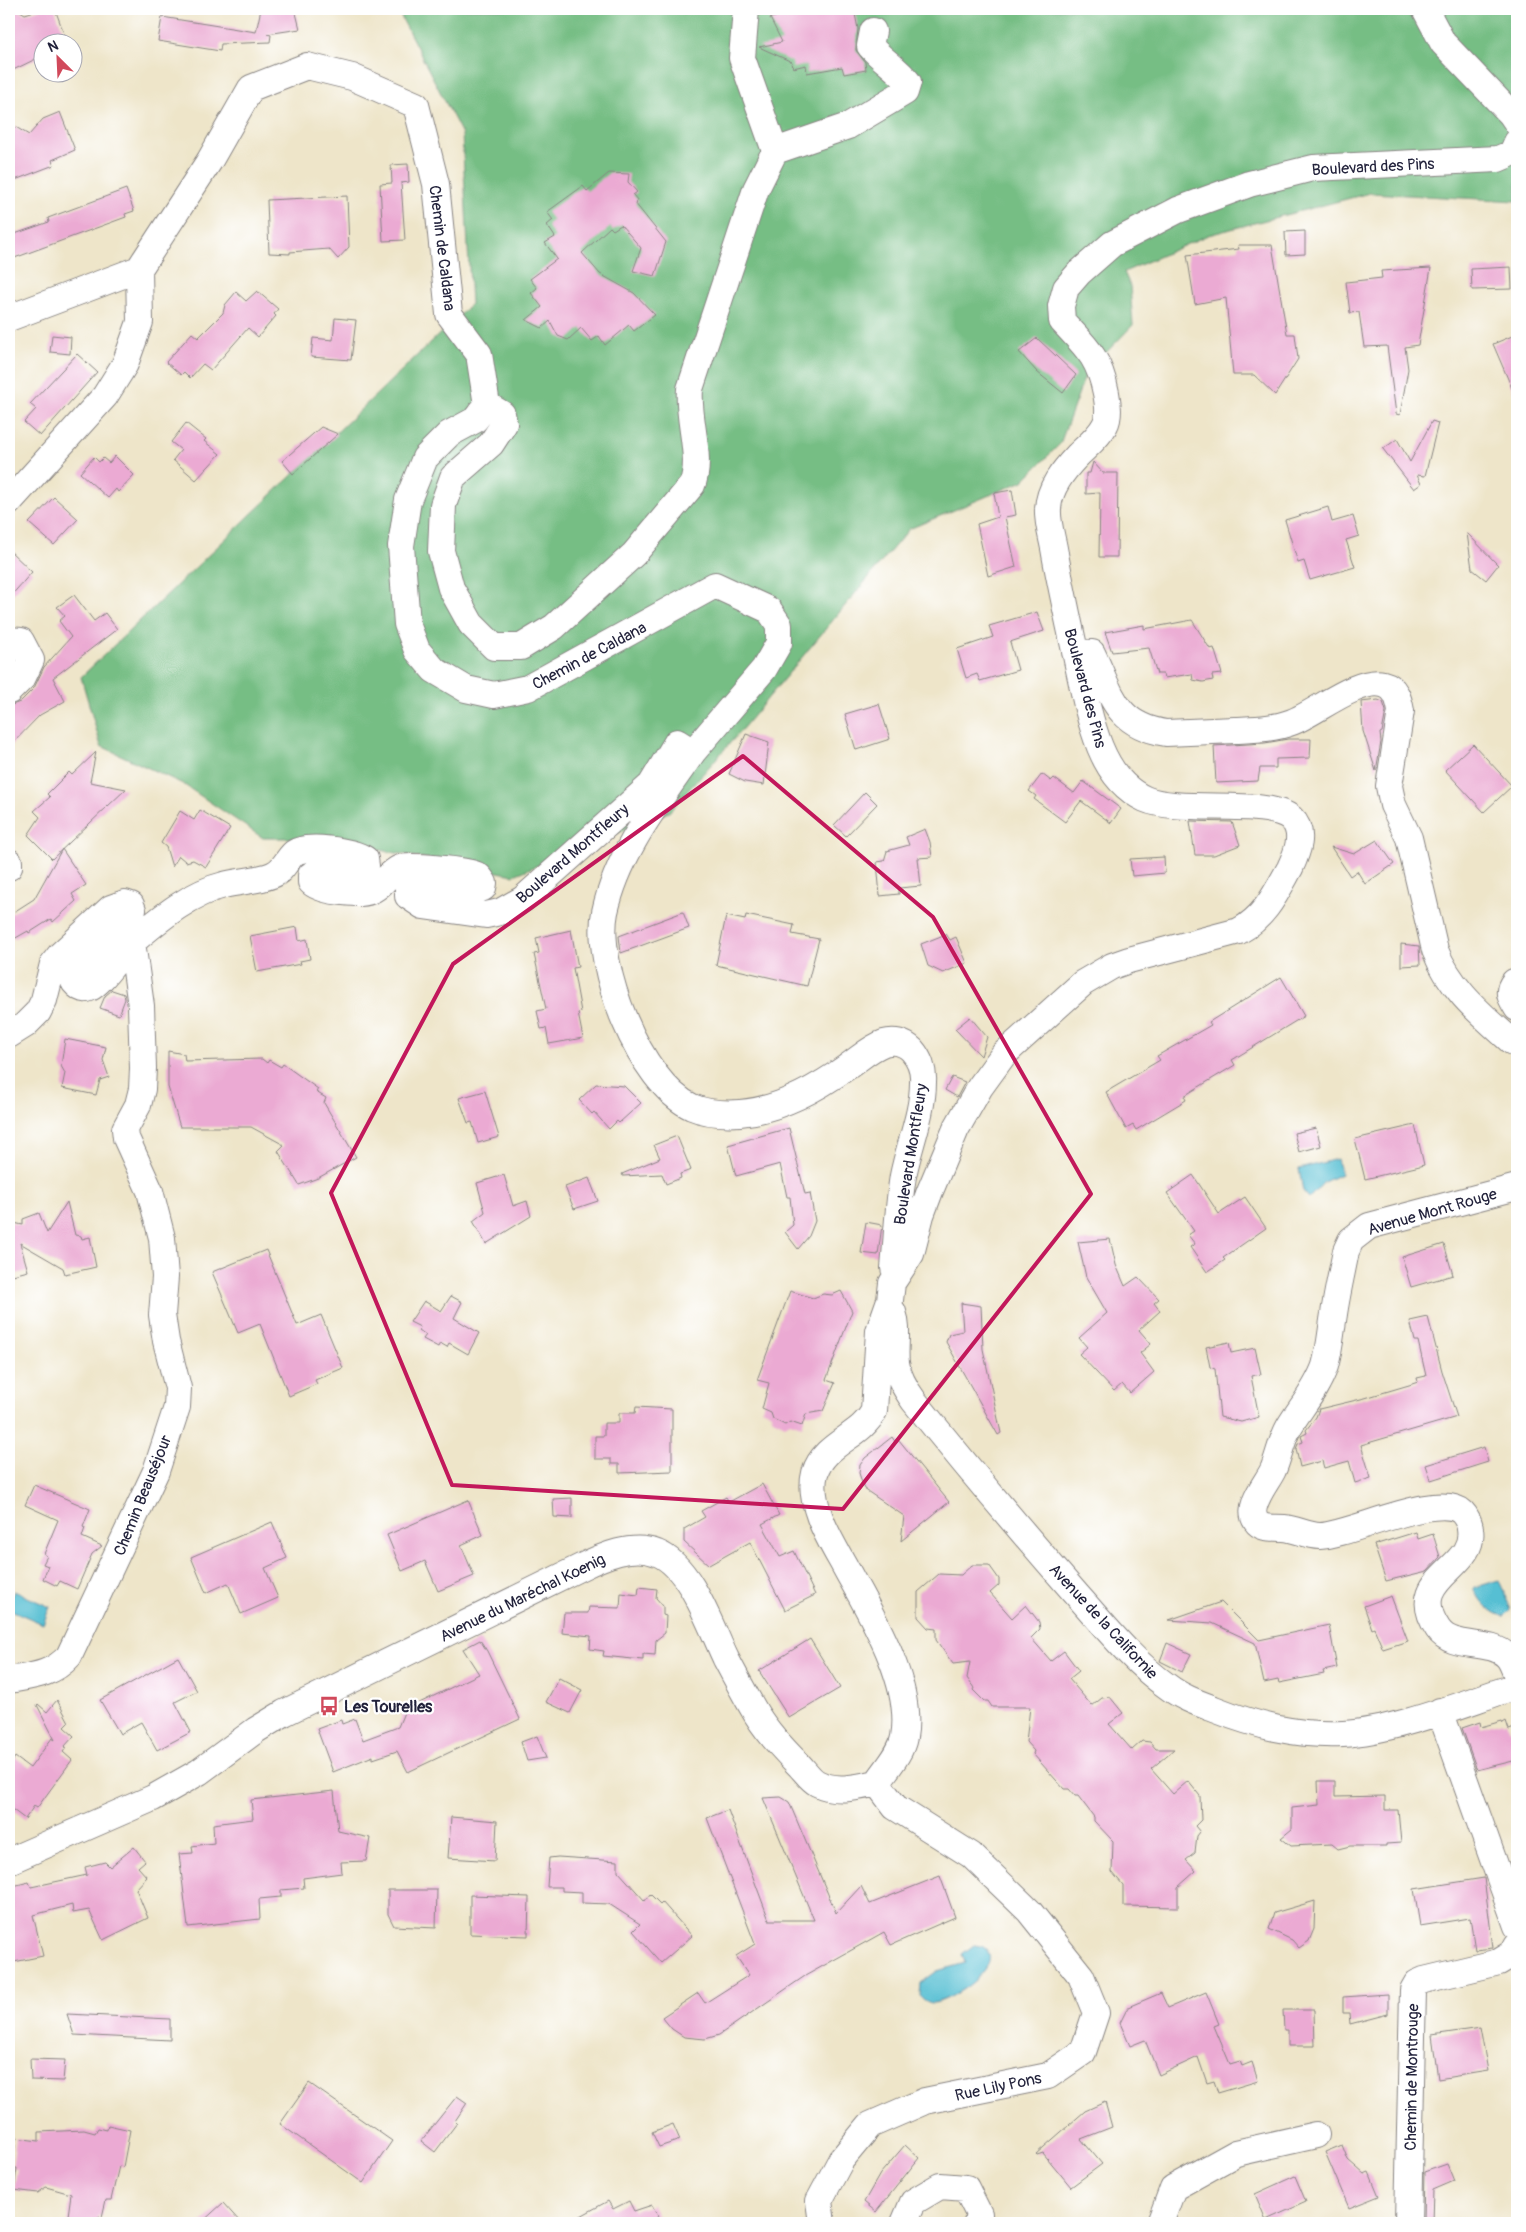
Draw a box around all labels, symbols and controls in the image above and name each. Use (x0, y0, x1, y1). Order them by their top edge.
north arrow (32, 32, 82, 82)
text: N (45, 37, 61, 56)
street label: Boulevard des Pins (1311, 154, 1435, 180)
street label: Chemin de Caldana (424, 184, 460, 312)
street label: Chemin de Caldana (529, 617, 650, 694)
street label: Boulevard des Pins (1060, 626, 1111, 750)
street label: Boulevard Montfleury (512, 799, 633, 908)
street label: Boulevard Montfleury (890, 1082, 932, 1226)
street label: Avenue Mont Rouge (1365, 1184, 1499, 1240)
street label: Chemin Beauséjour (110, 1432, 176, 1559)
street label: Avenue du Maréchal Koenig (437, 1549, 608, 1647)
street label: Avenue de la Californie (1045, 1560, 1162, 1684)
bus stop icon: Les Tourelles (318, 1695, 340, 1717)
place label: Les Tourelles (344, 1697, 433, 1717)
street label: Chemin de Montrouge (1401, 2003, 1423, 2151)
street label: Rue Lily Pons (953, 2068, 1043, 2106)

